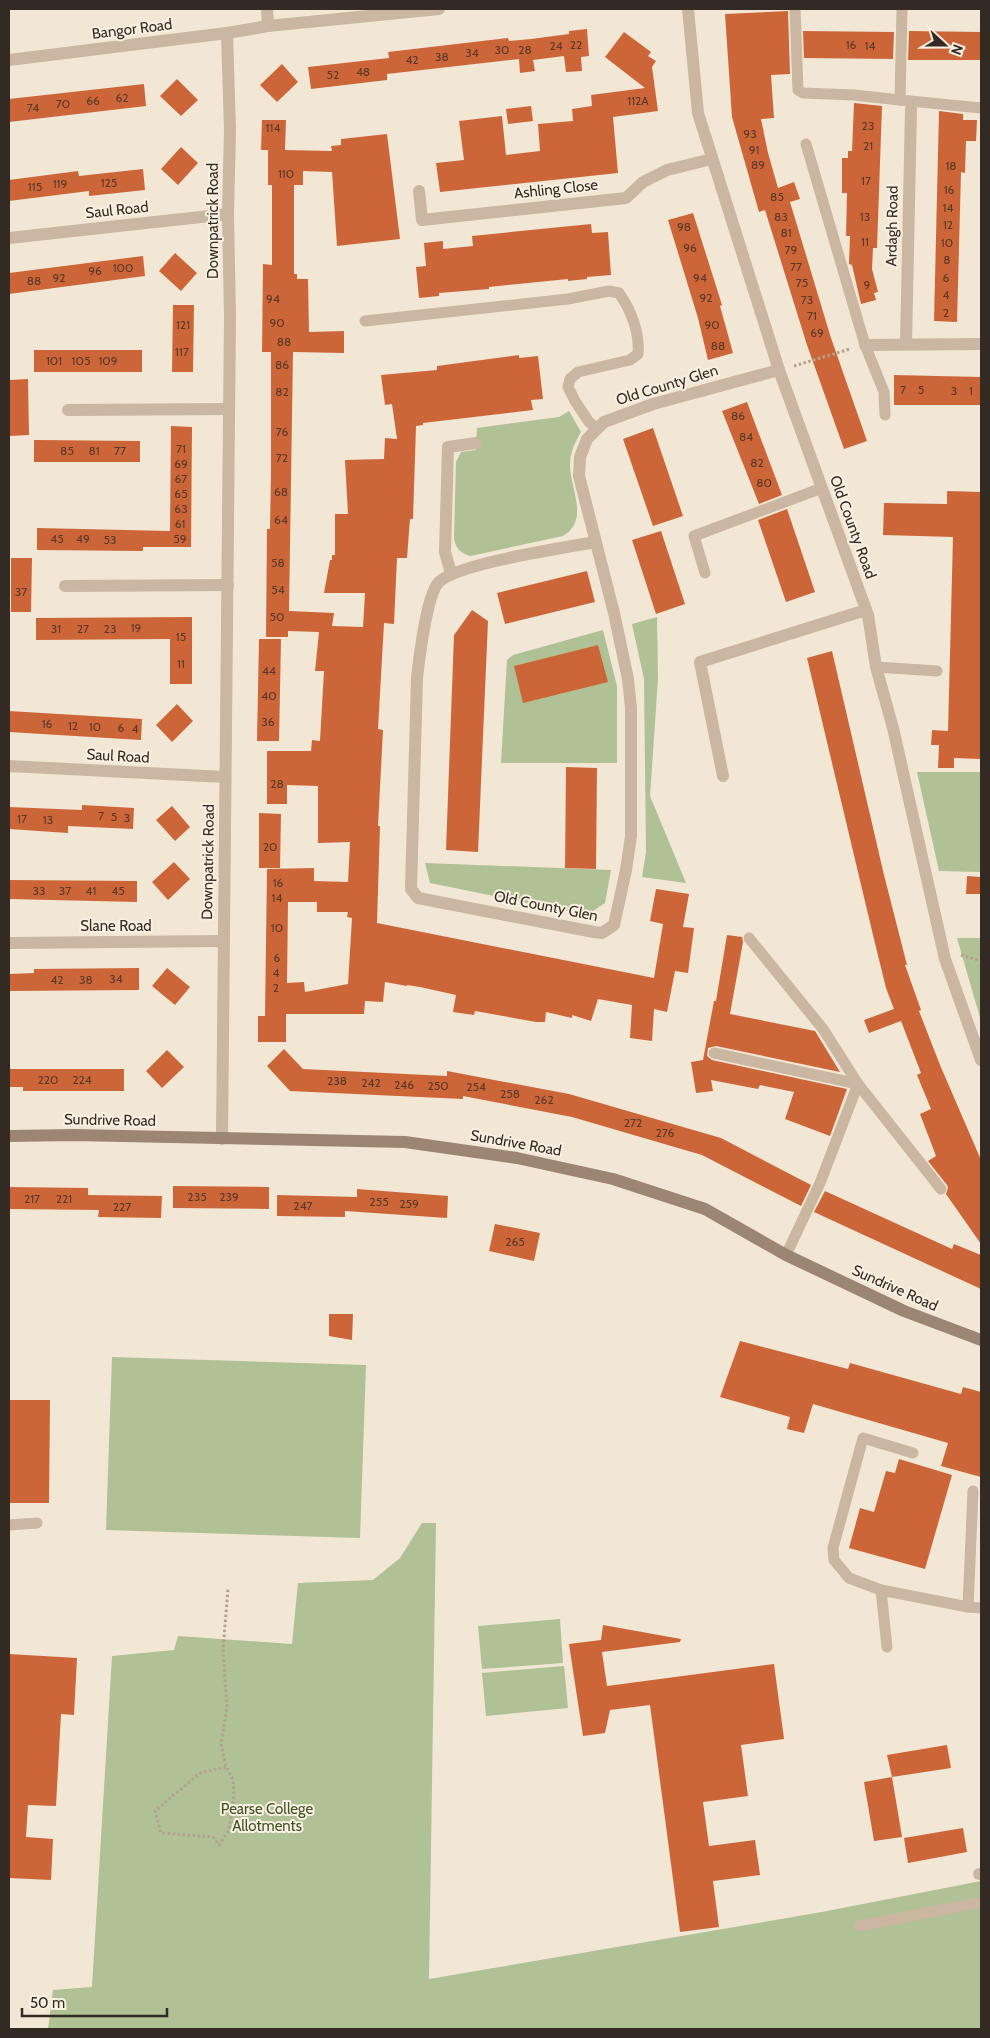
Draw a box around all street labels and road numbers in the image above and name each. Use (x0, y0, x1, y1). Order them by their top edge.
street label: Bangor Road (91, 15, 173, 43)
street label: Downpatrick Road (204, 163, 222, 279)
street label: Ashling Close (513, 176, 599, 202)
street label: Ardagh Road (882, 185, 902, 267)
street label: Saul Road (85, 198, 149, 222)
street label: Old County Glen (614, 361, 720, 409)
street label: Old County Road (826, 473, 880, 581)
street label: Saul Road (86, 745, 150, 767)
street label: Downpatrick Road (198, 804, 218, 920)
street label: Old County Glen (492, 887, 600, 925)
street label: Slane Road (80, 917, 152, 935)
street label: Sundrive Road (64, 1110, 156, 1130)
street label: Sundrive Road (469, 1126, 563, 1160)
street label: Sundrive Road (849, 1261, 941, 1315)

